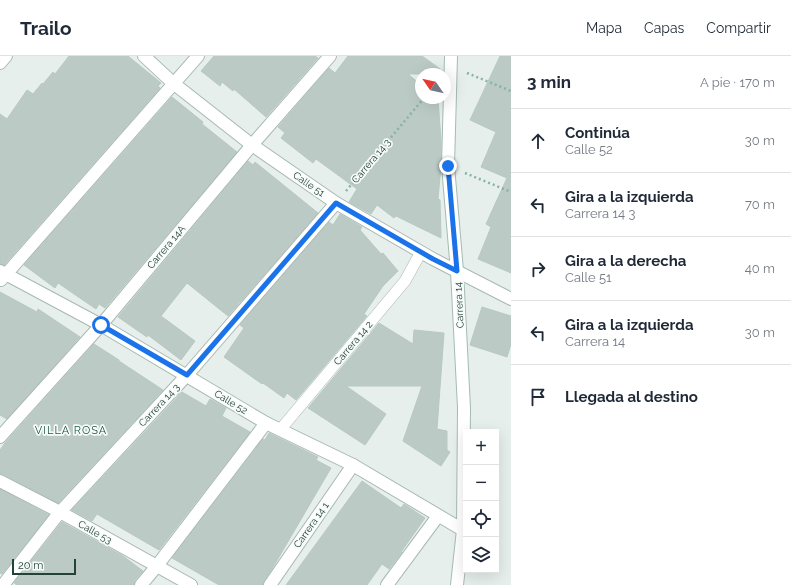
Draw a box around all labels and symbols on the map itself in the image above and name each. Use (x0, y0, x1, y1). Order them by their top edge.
north arrow (415, 68, 451, 104)
street label: Carrera 14 3 (349, 137, 393, 185)
route end (439, 157, 457, 175)
street label: Calle 51 (291, 169, 328, 199)
street label: Carrera 14A (145, 223, 187, 271)
street label: Carrera 14 (452, 281, 466, 328)
route start (92, 316, 110, 334)
street label: Carrera 14 2 (331, 319, 375, 367)
street label: Carrera 14 3 (137, 381, 181, 429)
street label: Calle 52 (212, 388, 250, 416)
district label: VILLA ROSA (35, 424, 107, 437)
street label: Carrera 14 1 (291, 500, 331, 550)
street label: Calle 53 (76, 518, 114, 546)
scale bar (12, 557, 76, 576)

